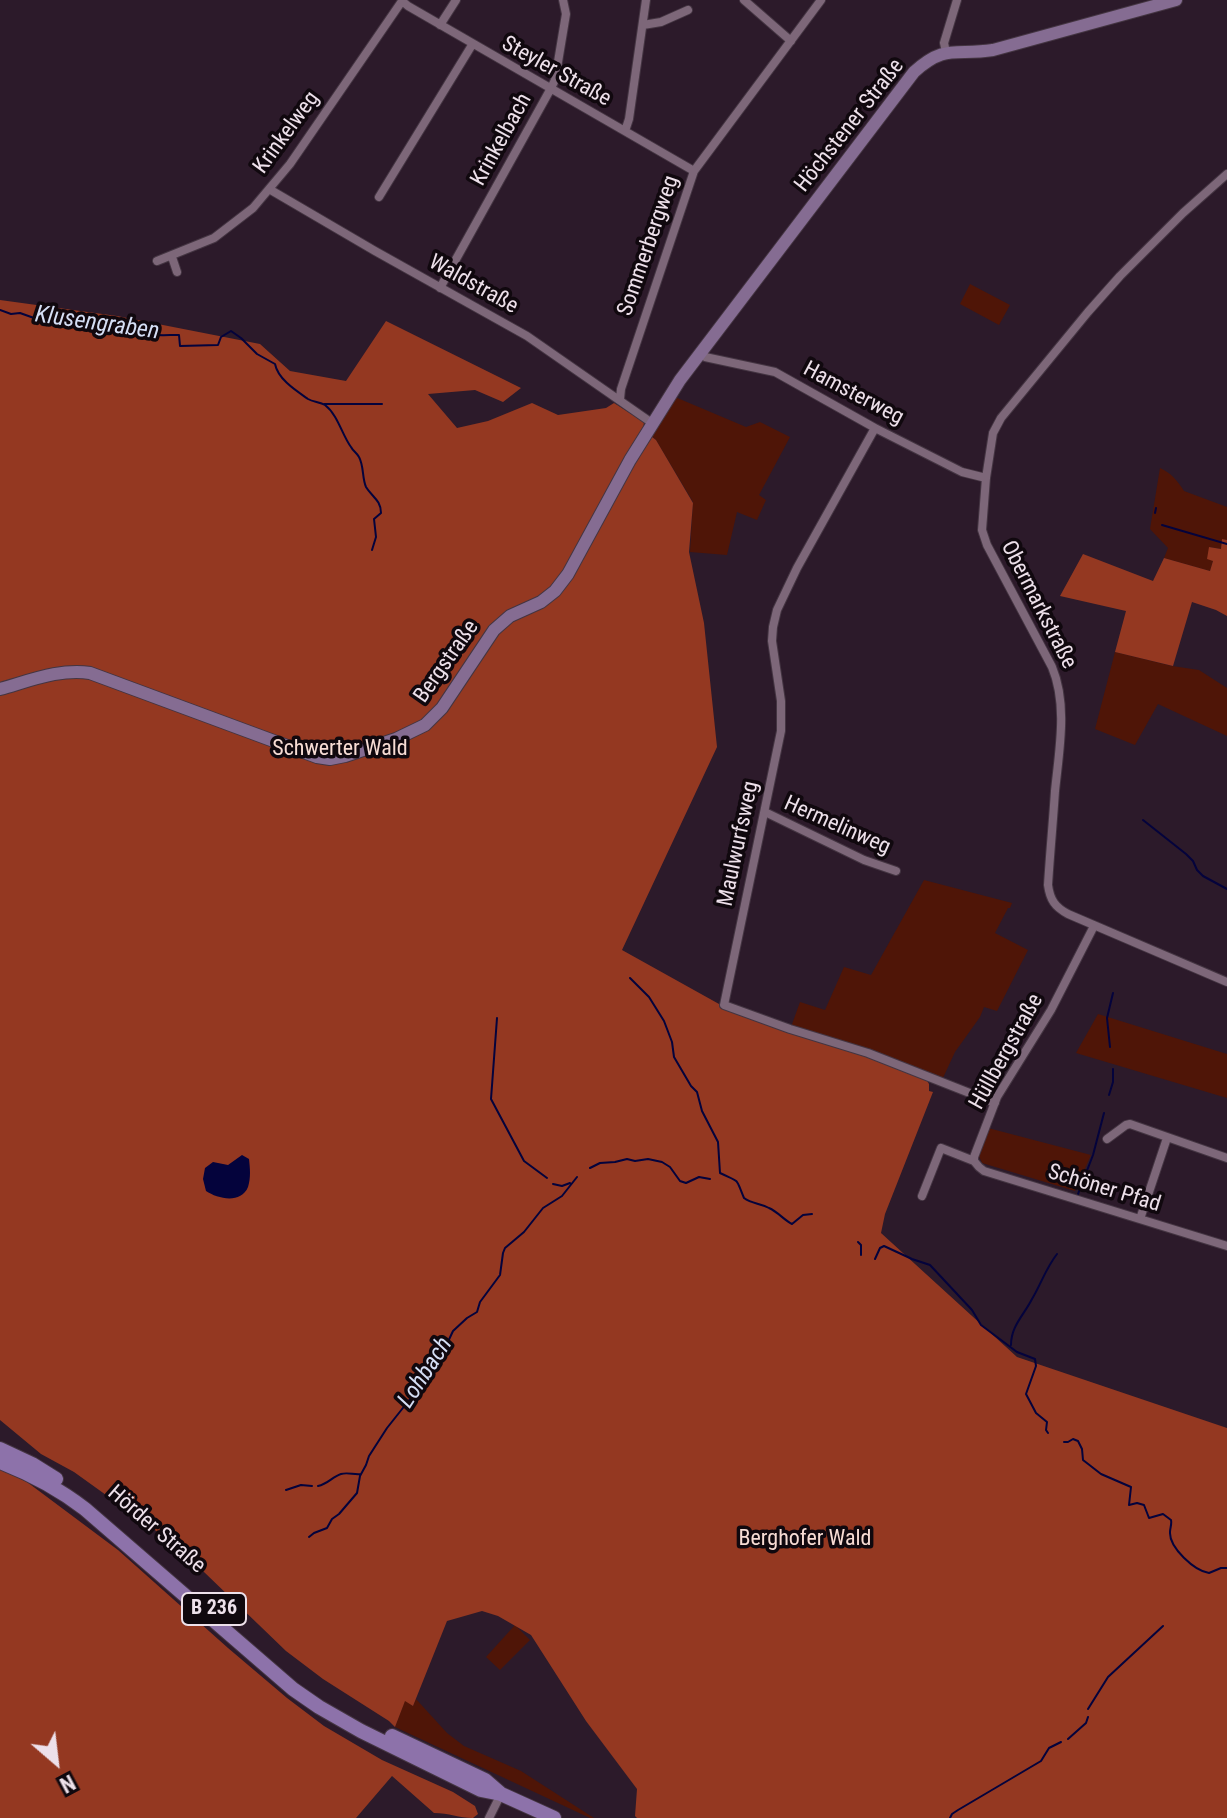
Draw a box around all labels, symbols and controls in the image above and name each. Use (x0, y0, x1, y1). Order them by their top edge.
street label: Steyler Straße (497, 31, 615, 113)
street label: Höchstener Straße (790, 54, 910, 198)
street label: Krinkelweg (248, 87, 326, 179)
street label: Krinkelbach (466, 89, 538, 191)
street label: Sommerbergweg (613, 172, 685, 320)
street label: Waldstraße (424, 250, 522, 320)
water label: Klusengraben (33, 301, 161, 347)
street label: Hamsterweg (798, 357, 908, 431)
street label: Obermarkstraße (994, 537, 1082, 673)
street label: Bergstraße (409, 616, 485, 708)
park label: Schwerter Wald (272, 736, 408, 762)
street label: Maulwurfsweg (713, 779, 765, 909)
street label: Hermelinweg (780, 791, 894, 861)
street label: Hüllbergstraße (964, 990, 1050, 1114)
street label: Schöner Pfad (1044, 1159, 1164, 1219)
water label: Lohbach (393, 1332, 459, 1414)
street label: Hörder Straße (102, 1480, 210, 1580)
park label: Berghofer Wald (738, 1526, 872, 1552)
road number: B 236 (182, 1593, 246, 1625)
north arrow (16, 1722, 96, 1802)
text: N (56, 1769, 79, 1798)

